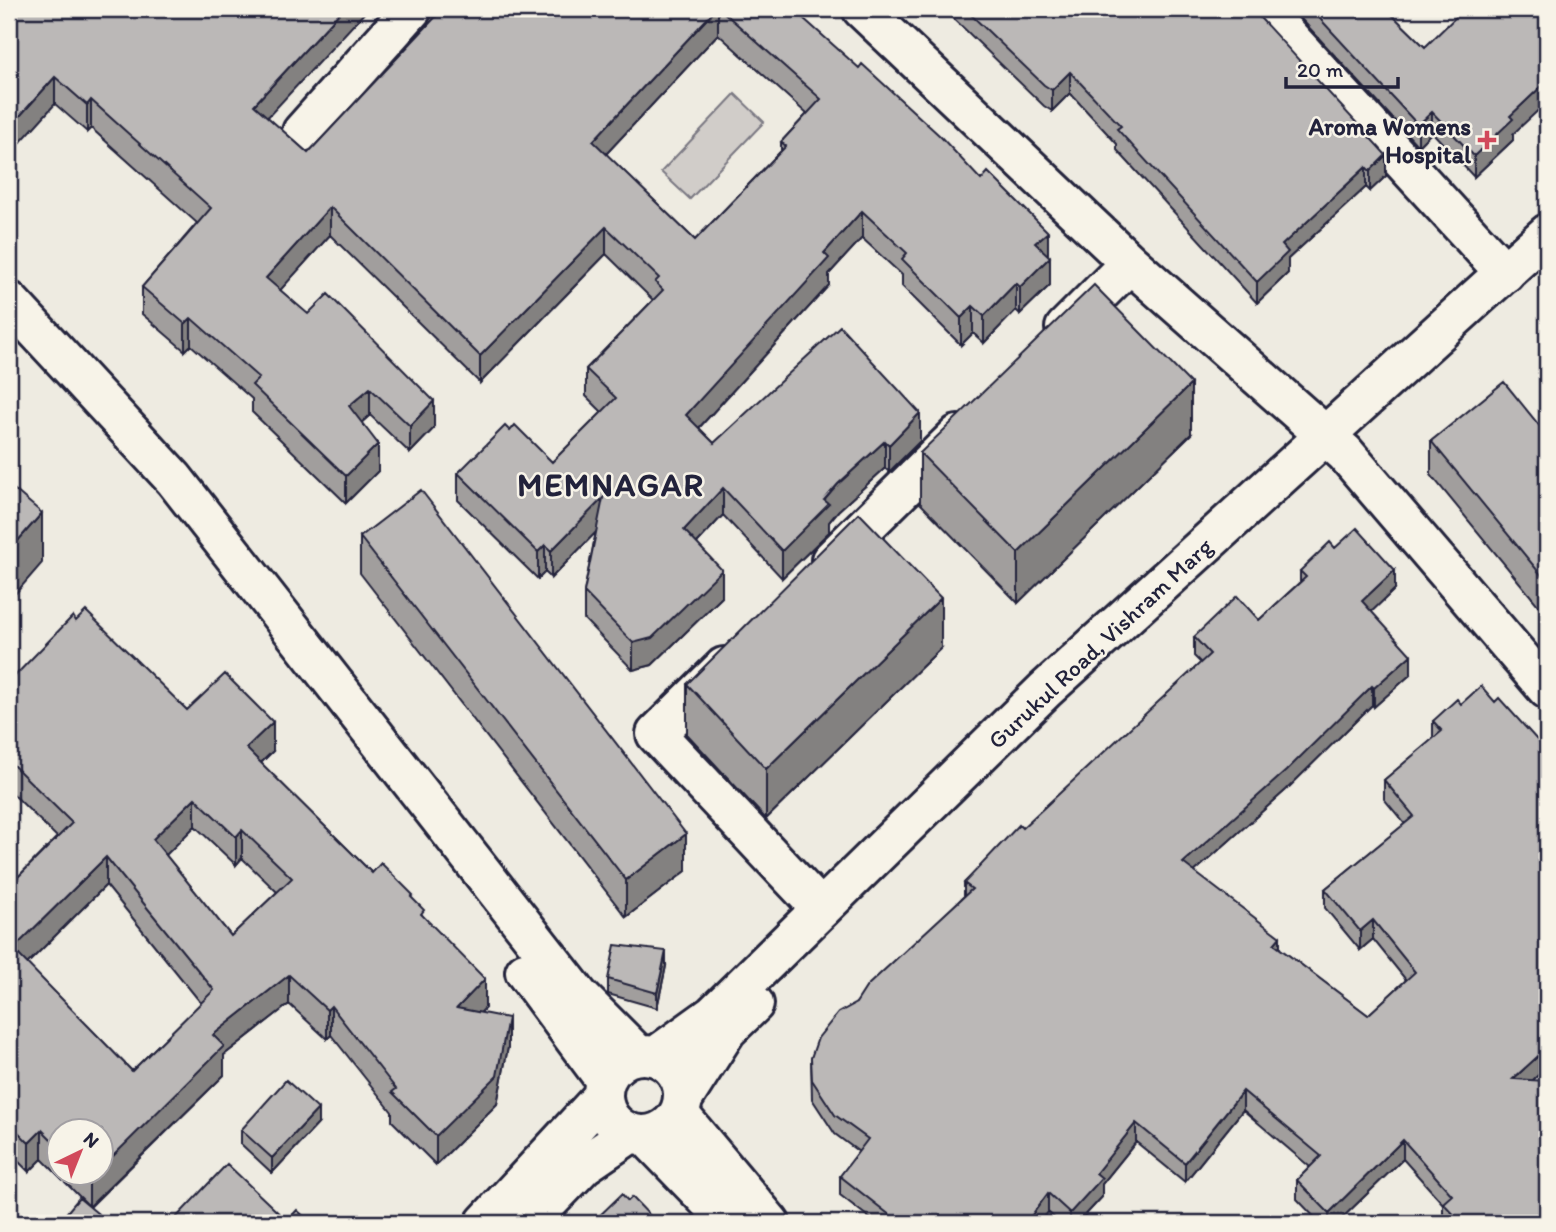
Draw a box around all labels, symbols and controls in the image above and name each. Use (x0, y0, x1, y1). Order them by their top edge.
scale bar (1286, 46, 1398, 90)
text: 20 m (1297, 57, 1344, 82)
place label: Aroma Womens Hospital (1308, 112, 1471, 170)
marker: Aroma Womens Hospital (1477, 130, 1497, 150)
district label: MEMNAGAR (517, 466, 705, 504)
street label: Gurukul Road, Vishram Marg (982, 531, 1219, 755)
north arrow (46, 1116, 116, 1186)
text: N (79, 1127, 104, 1153)

